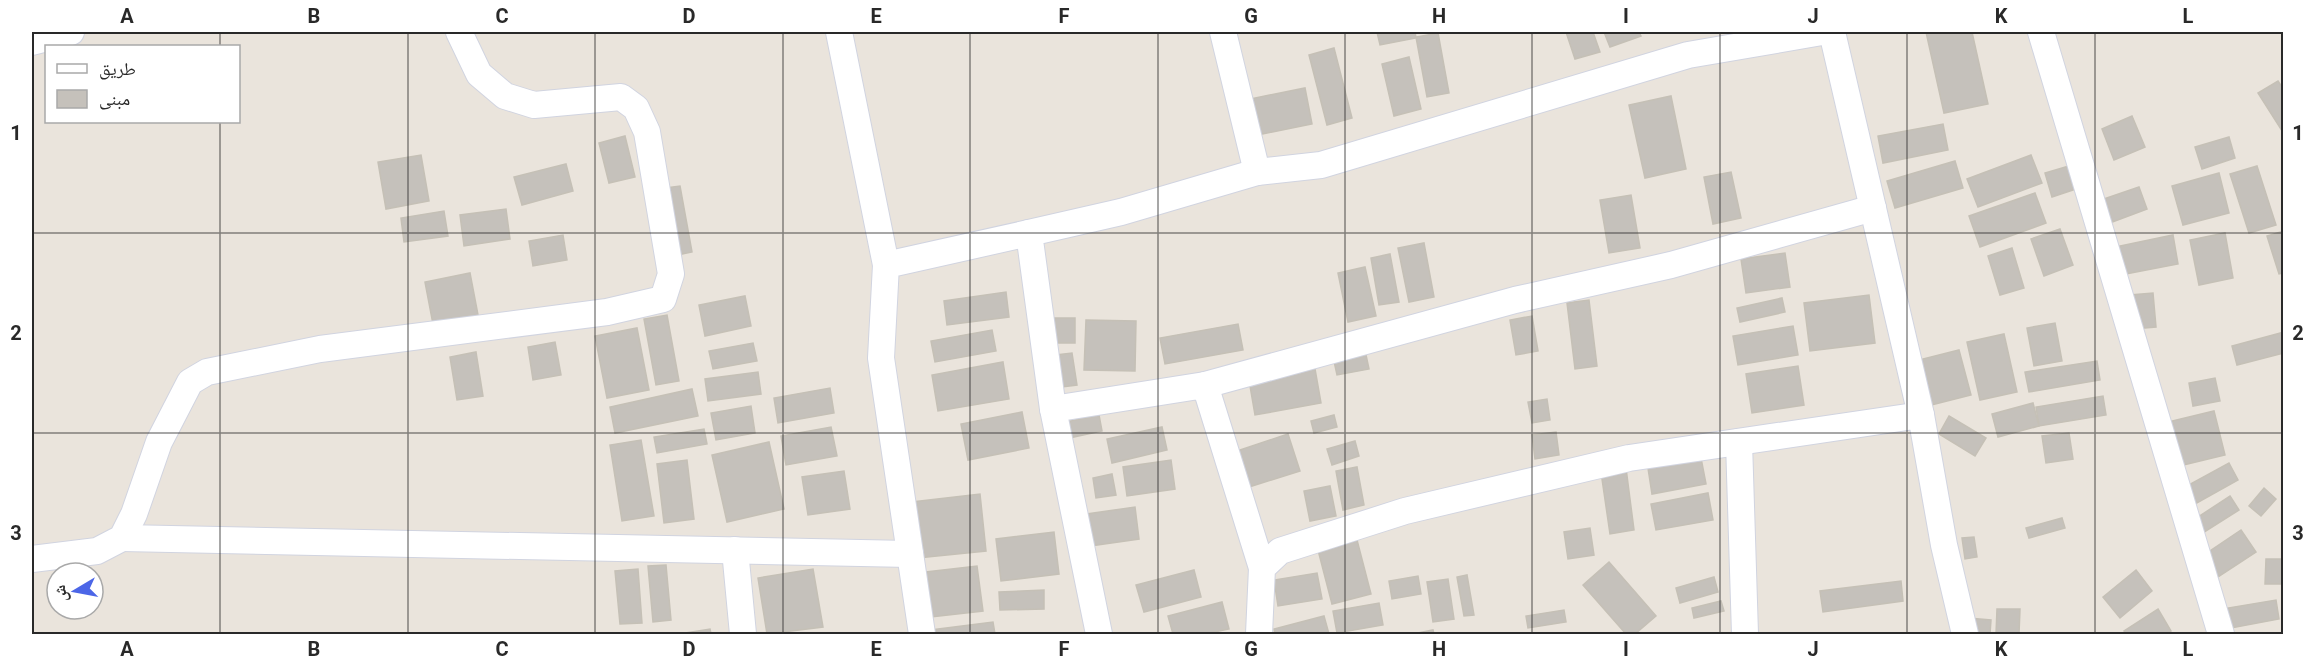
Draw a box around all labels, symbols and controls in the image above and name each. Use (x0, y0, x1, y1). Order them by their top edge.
text: A (120, 4, 134, 28)
text: B (308, 4, 320, 28)
text: C (495, 4, 509, 28)
text: D (683, 4, 696, 28)
text: E (870, 4, 882, 28)
text: F (1059, 4, 1070, 28)
text: G (1244, 4, 1258, 28)
text: H (1432, 4, 1446, 28)
text: I (1623, 4, 1629, 28)
text: J (1807, 4, 1819, 28)
text: K (1995, 4, 2008, 28)
text: L (2183, 4, 2194, 28)
legend (45, 45, 240, 123)
text: طريق (99, 58, 136, 80)
text: مبنى (99, 88, 130, 110)
text: 1 (10, 121, 22, 145)
text: 1 (2292, 121, 2304, 145)
text: 2 (10, 321, 22, 345)
text: 2 (2292, 321, 2304, 345)
text: 3 (10, 521, 22, 545)
text: 3 (2292, 521, 2304, 545)
north arrow (45, 561, 105, 621)
text: ش (50, 583, 72, 604)
text: A (120, 637, 134, 661)
text: B (308, 637, 320, 661)
text: C (495, 637, 509, 661)
text: D (683, 637, 696, 661)
text: E (870, 637, 882, 661)
text: F (1059, 637, 1070, 661)
text: G (1244, 637, 1258, 661)
text: H (1432, 637, 1446, 661)
text: I (1623, 637, 1629, 661)
text: J (1807, 637, 1819, 661)
text: K (1995, 637, 2008, 661)
text: L (2183, 637, 2194, 661)

